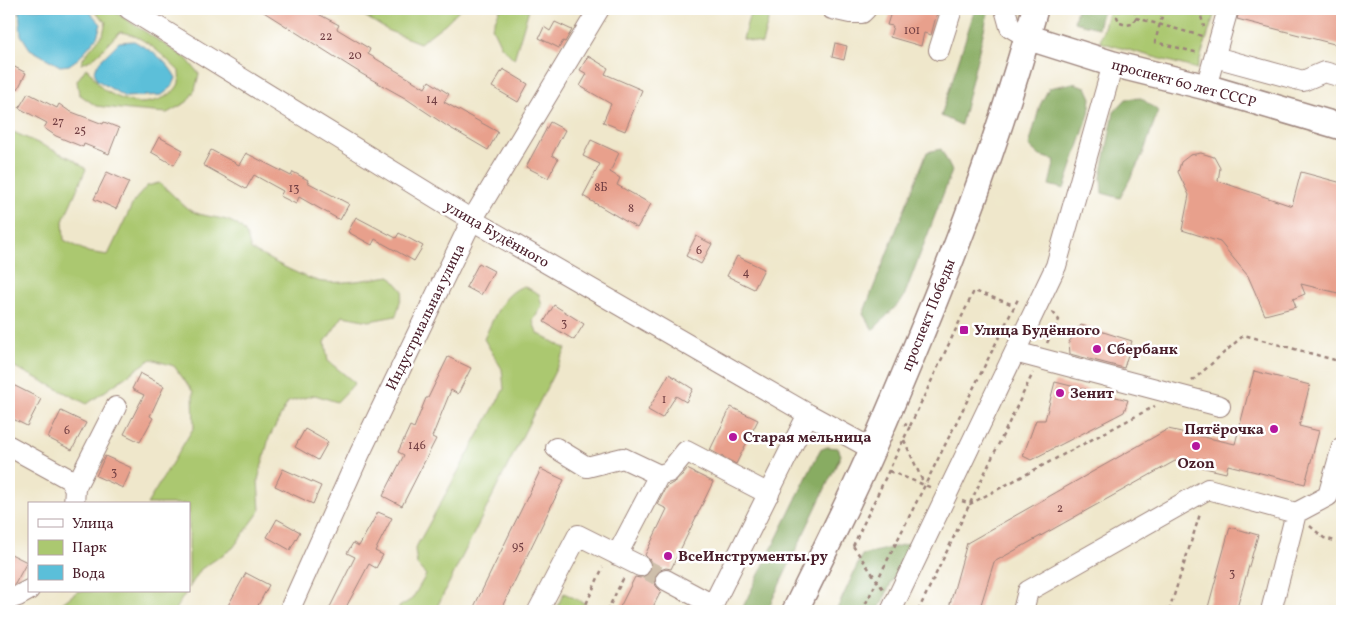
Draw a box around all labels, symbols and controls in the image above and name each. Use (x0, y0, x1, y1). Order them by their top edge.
house number: 101 (904, 23, 920, 39)
house number: 22 (320, 29, 332, 45)
house number: 20 (348, 48, 362, 64)
street label: проспект 60 лет СССР (1109, 55, 1259, 114)
house number: 14 (426, 92, 438, 108)
house number: 27 (52, 114, 64, 130)
house number: 25 (74, 123, 86, 139)
house number: 8Б (594, 180, 608, 196)
house number: 13 (289, 181, 299, 197)
street label: улица Будённого (440, 197, 553, 274)
house number: 8 (628, 201, 634, 217)
street label: Индустриальная улица (382, 241, 471, 394)
house number: 6 (696, 243, 702, 259)
street label: проспект Победы (897, 256, 962, 375)
house number: 4 (742, 265, 750, 281)
house number: 3 (561, 316, 567, 332)
place label: Улица Будённого (974, 321, 1100, 342)
marker: Улица Будённого (958, 324, 970, 336)
place label: Сбербанк (1107, 340, 1178, 361)
marker: Сбербанк (1091, 343, 1103, 355)
place label: Зенит (1070, 384, 1115, 405)
marker: Зенит (1054, 387, 1066, 399)
house number: 1 (662, 392, 666, 408)
place label: Пятёрочка (1184, 420, 1264, 441)
house number: 6 (64, 423, 70, 439)
marker: Пятёрочка (1268, 423, 1280, 435)
place label: Старая мельница (743, 428, 872, 449)
marker: Старая мельница (727, 431, 739, 443)
house number: 146 (408, 438, 426, 454)
marker: Ozon (1190, 440, 1202, 452)
place label: Ozon (1177, 454, 1215, 475)
house number: 3 (111, 465, 117, 481)
house number: 2 (1057, 501, 1063, 517)
legend (28, 502, 190, 592)
text: Улица (72, 514, 114, 535)
text: Парк (72, 538, 107, 559)
house number: 95 (512, 539, 524, 555)
place label: ВсеИнструменты.ру (678, 547, 829, 568)
marker: ВсеИнструменты.ру (662, 550, 674, 562)
text: Вода (72, 564, 105, 585)
house number: 3 (1229, 566, 1235, 582)

